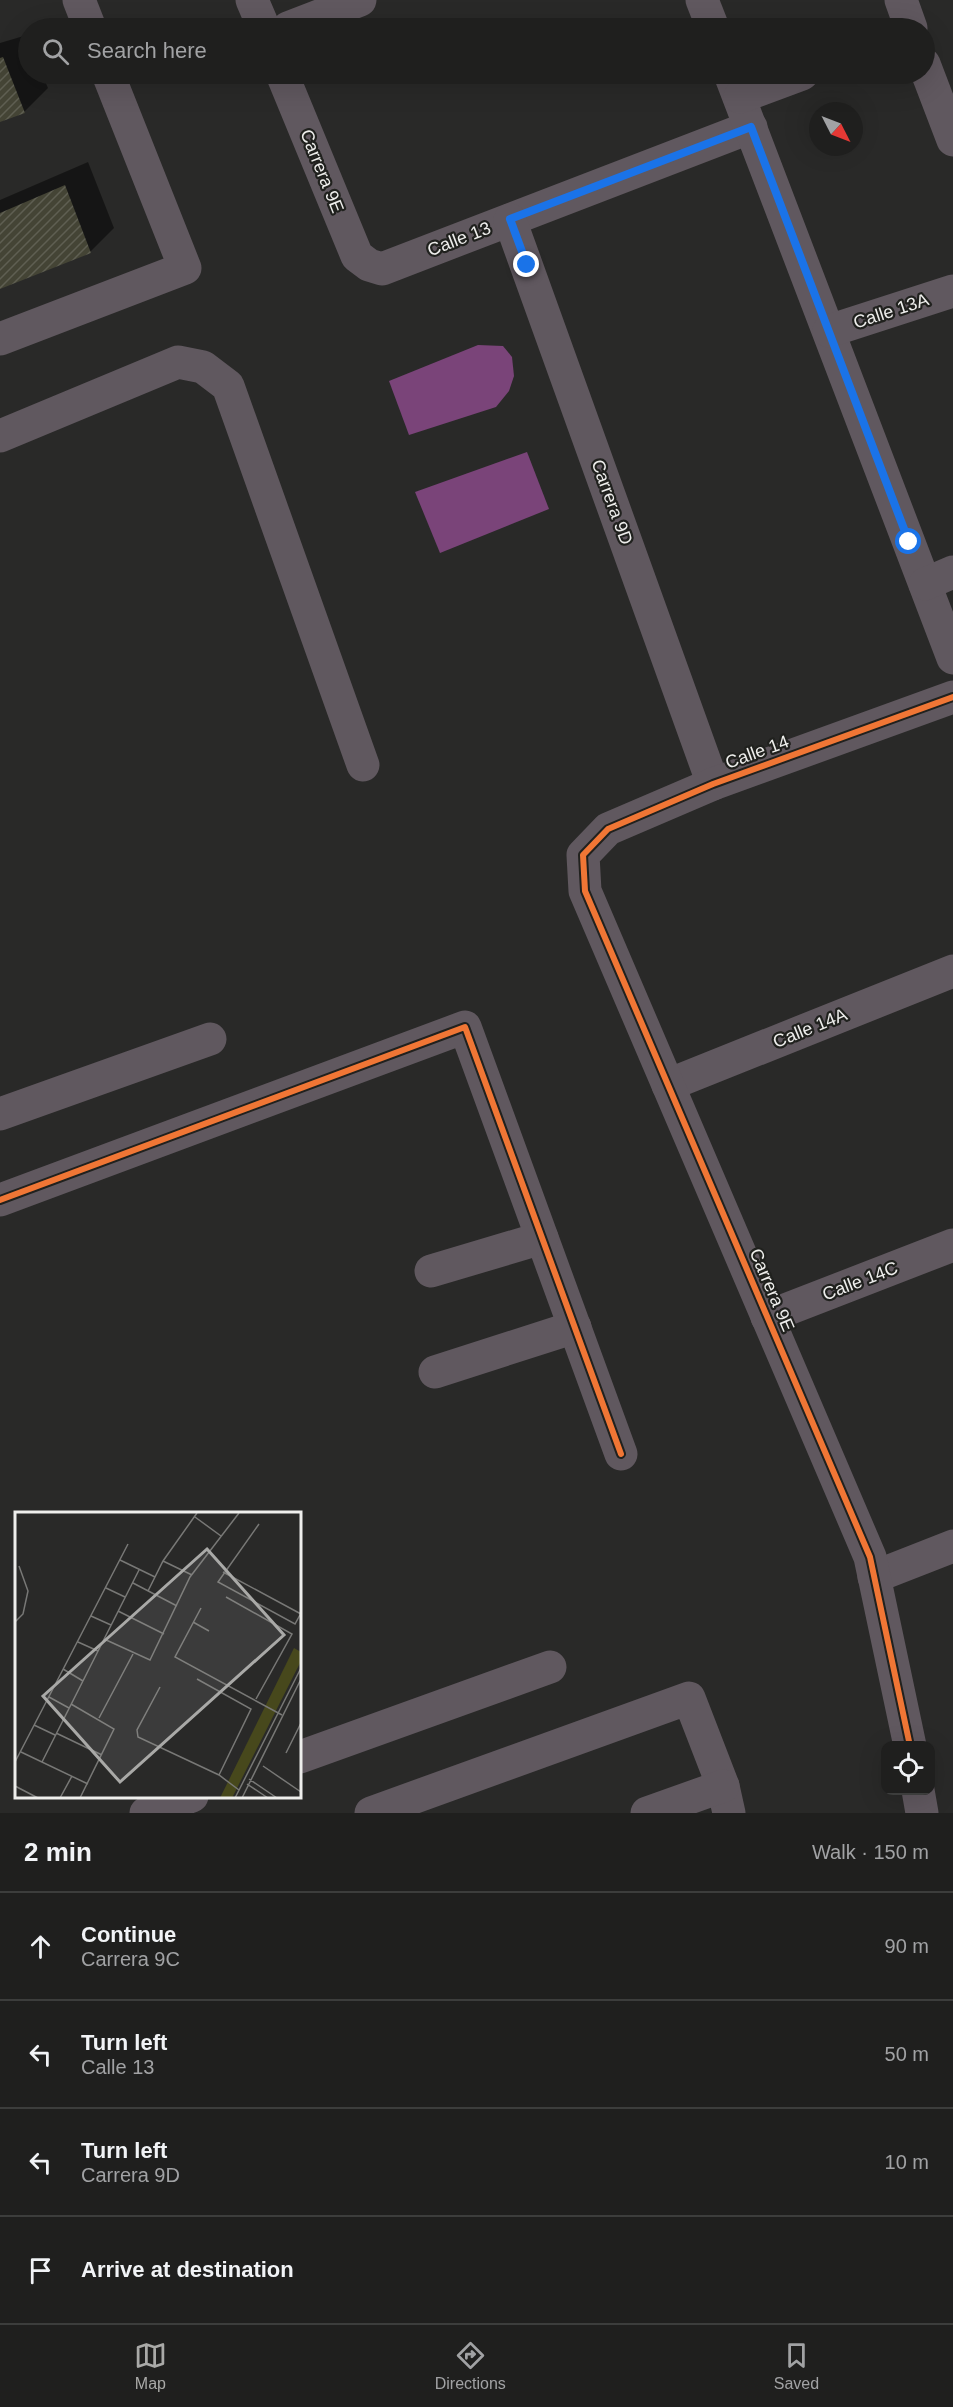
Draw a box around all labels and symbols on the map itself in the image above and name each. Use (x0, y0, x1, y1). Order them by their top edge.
north arrow (809, 102, 863, 156)
street label: Carrera 9E (296, 126, 348, 216)
street label: Calle 13 (425, 218, 493, 260)
route end (513, 251, 539, 277)
street label: Calle 13A (851, 289, 931, 333)
street label: Carrera 9D (587, 457, 637, 547)
route start (895, 528, 921, 554)
street label: Calle 14 (723, 731, 791, 773)
street label: Calle 14A (770, 1004, 850, 1052)
street label: Carrera 9E (746, 1246, 798, 1334)
street label: Calle 14C (820, 1258, 900, 1304)
inset map (15, 1512, 302, 1798)

